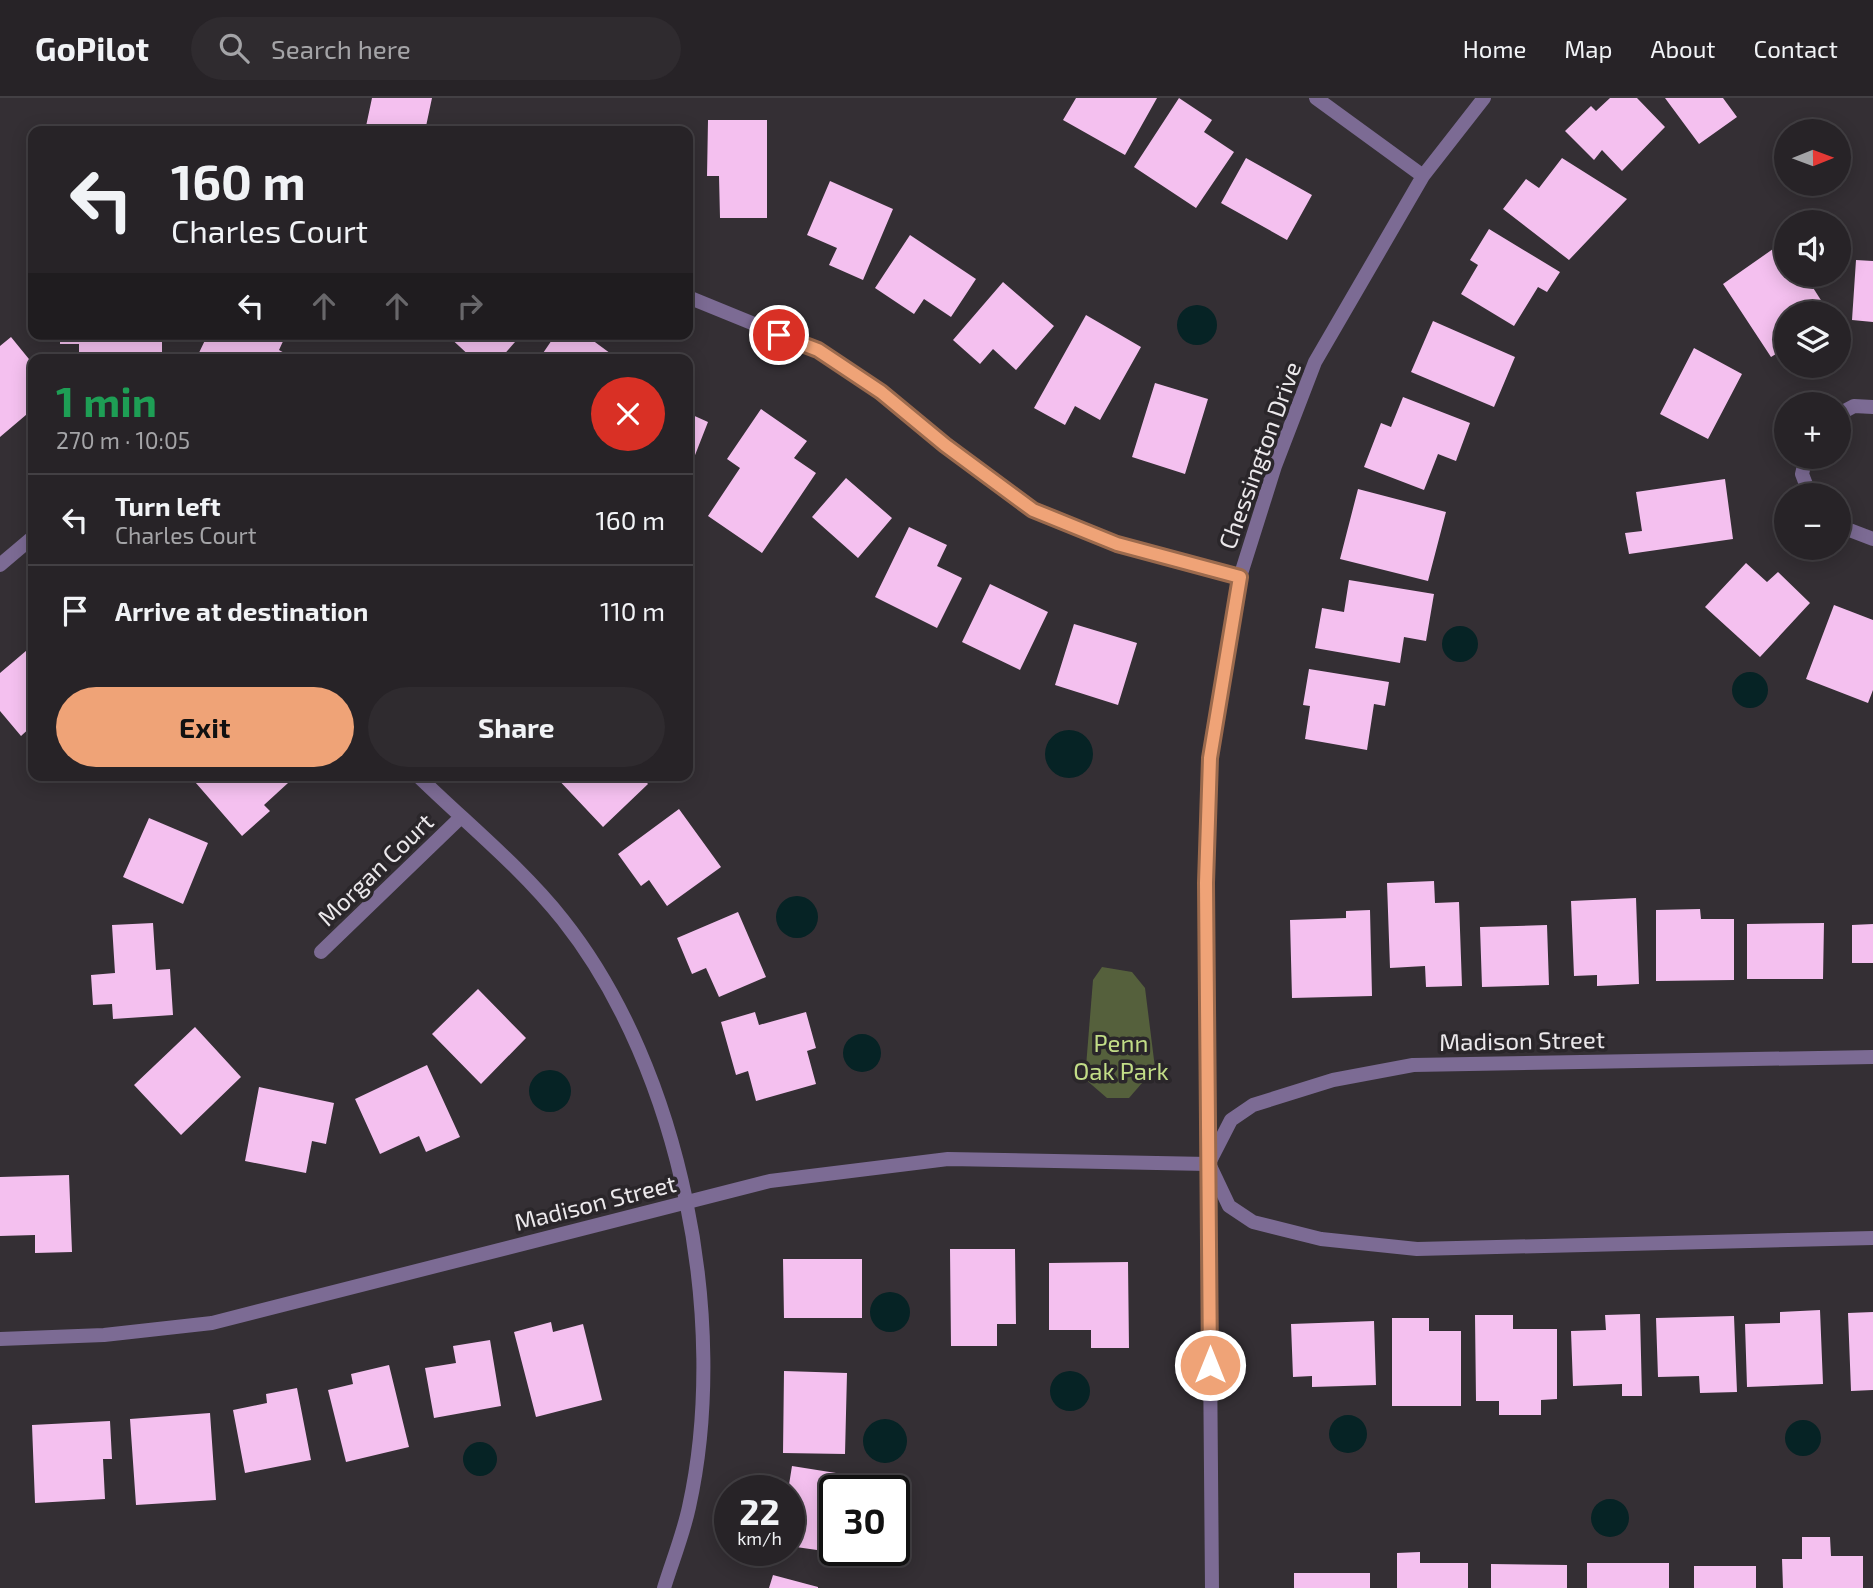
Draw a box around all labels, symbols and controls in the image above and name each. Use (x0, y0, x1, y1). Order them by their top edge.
search box (191, 17, 681, 80)
text: GoPilot (35, 28, 149, 68)
icon: search (215, 29, 253, 67)
text: Search here (271, 33, 411, 64)
text: Home (1463, 34, 1526, 63)
text: Map (1564, 34, 1612, 63)
text: About (1650, 34, 1716, 63)
text: Contact (1754, 34, 1838, 63)
north arrow (1774, 119, 1852, 196)
map controls (1774, 119, 1851, 560)
text: 160 m (171, 151, 306, 210)
icon: left (56, 154, 147, 245)
button: sound (1774, 210, 1851, 287)
text: Charles Court (171, 211, 368, 249)
icon: left (232, 287, 270, 325)
icon: ahead (305, 287, 343, 325)
icon: ahead (378, 287, 416, 325)
icon: right (451, 287, 489, 325)
button: layers (1774, 301, 1851, 378)
pin (749, 305, 809, 365)
icon: arrive (760, 316, 798, 354)
street label: Chessington Drive (1212, 357, 1306, 553)
text: 1 min (56, 375, 157, 425)
button: close (591, 377, 665, 451)
button: + (1774, 392, 1851, 469)
text: 270 m · 10:05 (56, 426, 190, 454)
button: − (1774, 483, 1851, 560)
text: Turn left (115, 490, 221, 521)
icon: left (56, 501, 94, 539)
text: 160 m (596, 504, 665, 535)
text: Charles Court (115, 521, 257, 549)
icon: arrive (56, 592, 94, 630)
text: Arrive at destination (115, 595, 368, 626)
text: 110 m (600, 595, 665, 626)
button: Exit (56, 687, 354, 767)
button: Share (368, 687, 665, 767)
street label: Morgan Court (311, 807, 439, 931)
street label: Madison Street (1439, 1024, 1605, 1056)
park label: Penn Oak Park (1073, 1028, 1169, 1085)
street label: Madison Street (511, 1168, 679, 1236)
position arrow (1173, 1328, 1247, 1402)
speed limit sign: 30 (819, 1475, 910, 1566)
text: 22 (739, 1490, 780, 1532)
text: km/h (737, 1527, 782, 1549)

